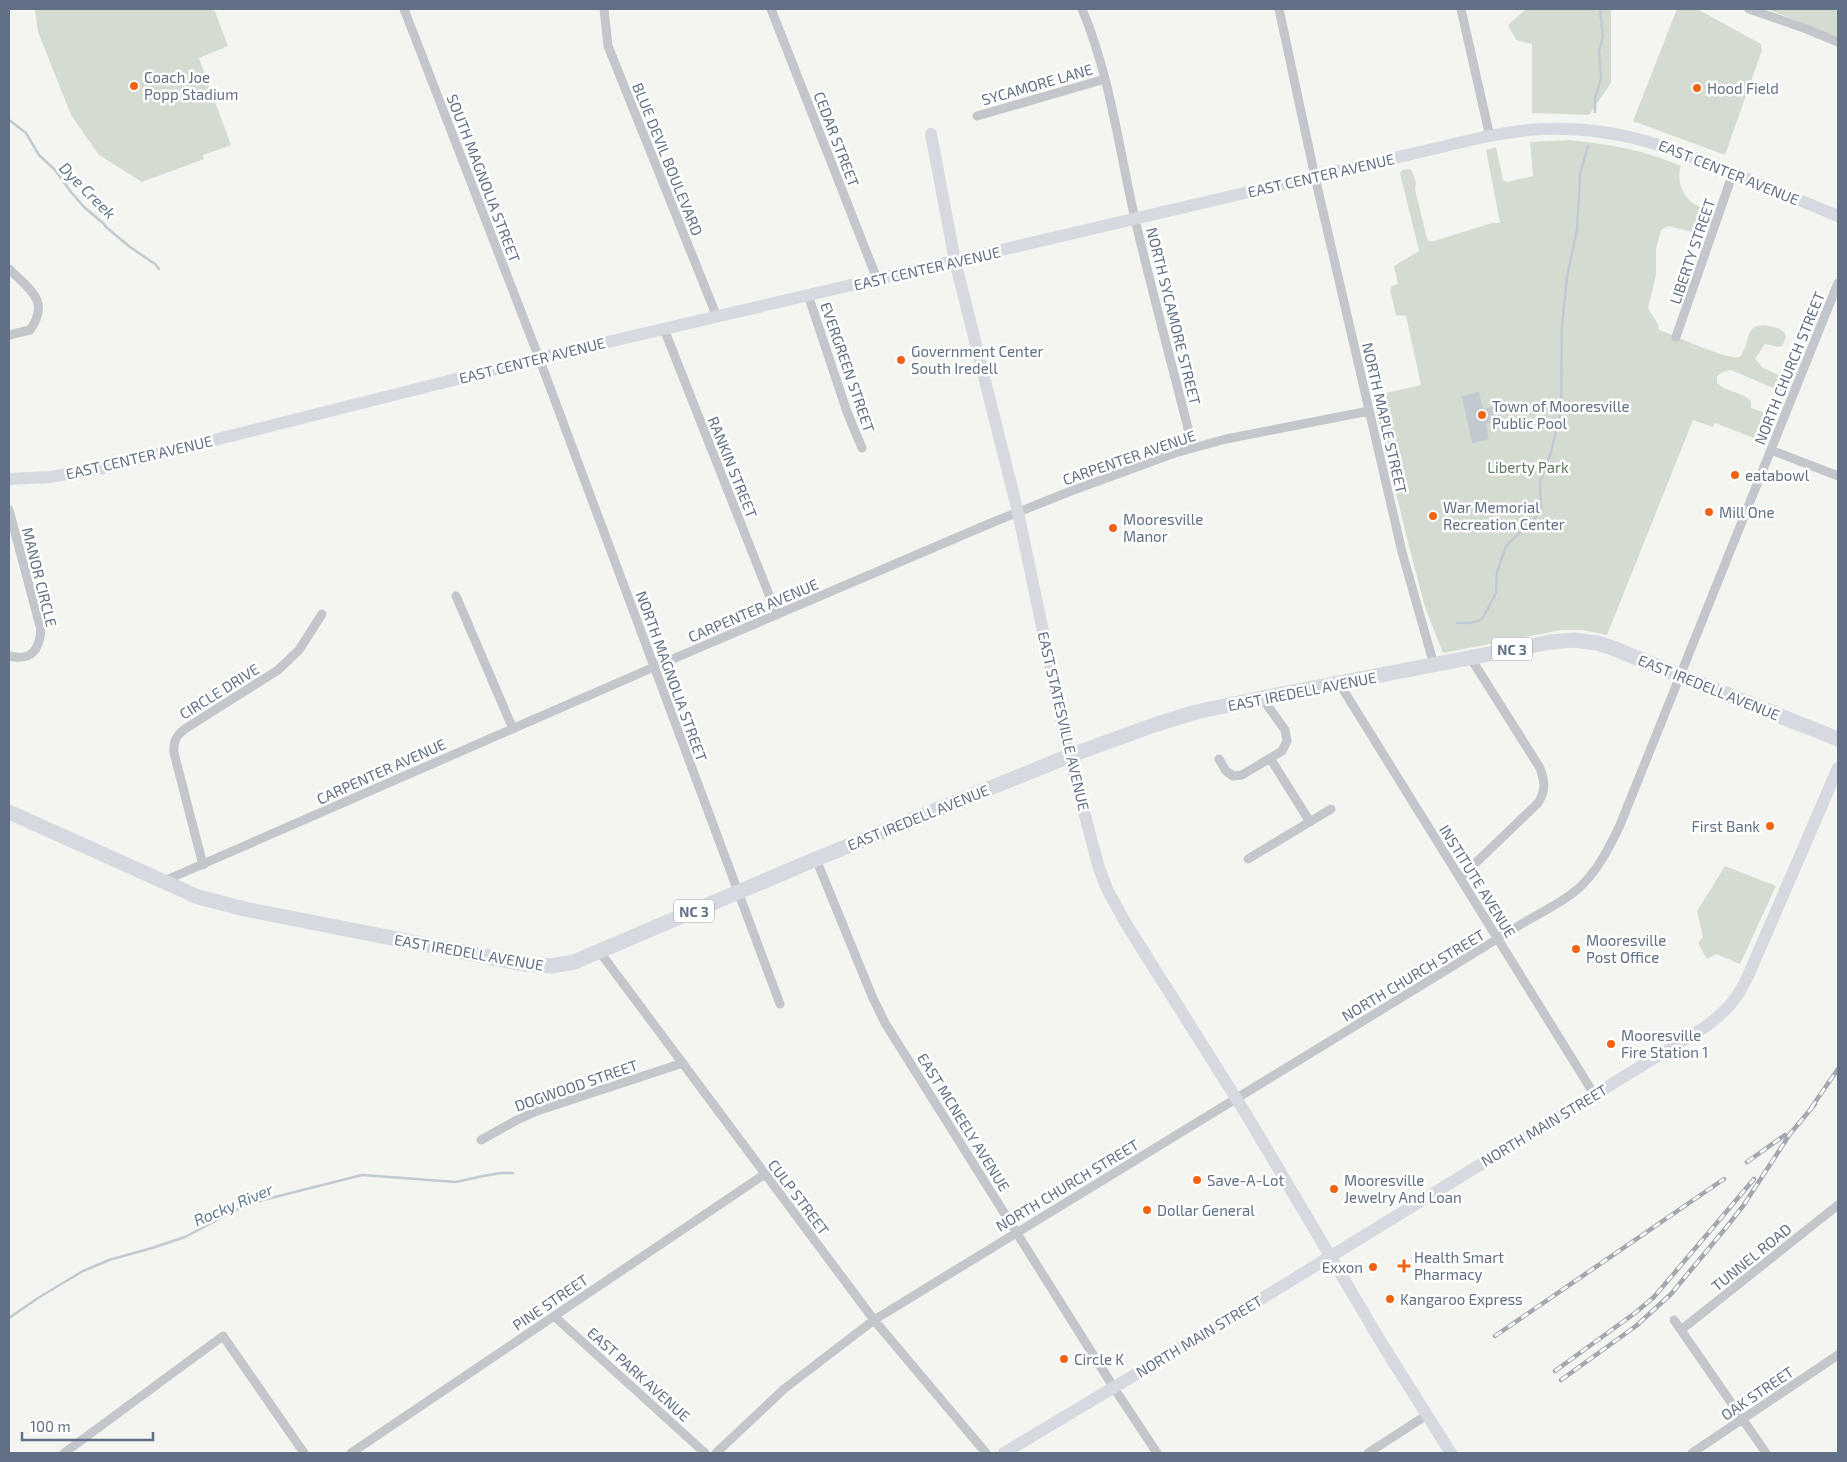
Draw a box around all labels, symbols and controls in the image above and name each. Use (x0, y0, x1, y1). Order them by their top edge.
street label: SYCAMORE LANE (979, 60, 1095, 108)
place label: Coach Joe Popp Stadium (144, 68, 238, 103)
place label: Hood Field (1707, 79, 1779, 97)
marker: Coach Joe Popp Stadium (128, 80, 140, 92)
street label: BLUE DEVIL BOULEVARD (629, 80, 707, 238)
marker: Hood Field (1691, 82, 1703, 94)
street label: CEDAR STREET (811, 89, 864, 189)
street label: SOUTH MAGNOLIA STREET (444, 91, 525, 265)
street label: EAST CENTER AVENUE (1656, 136, 1802, 208)
street label: EAST CENTER AVENUE (1246, 149, 1396, 201)
water label: Dye Creek (55, 158, 120, 223)
street label: LIBERTY STREET (1665, 196, 1719, 306)
street label: NORTH SYCAMORE STREET (1143, 225, 1205, 407)
street label: EAST CENTER AVENUE (852, 242, 1002, 294)
street label: NORTH CHURCH STREET (1750, 289, 1828, 447)
street label: EVERGREEN STREET (817, 300, 879, 435)
street label: EAST CENTER AVENUE (457, 333, 607, 387)
street label: NORTH MAPLE STREET (1359, 341, 1411, 496)
place label: Government Center South Iredell (911, 342, 1044, 377)
marker: Government Center South Iredell (895, 354, 907, 366)
place label: Town of Mooresville Public Pool (1492, 397, 1629, 432)
marker: Town of Mooresville Public Pool (1476, 409, 1488, 421)
street label: RANKIN STREET (704, 414, 762, 521)
street label: CARPENTER AVENUE (1060, 426, 1198, 488)
street label: EAST CENTER AVENUE (64, 431, 214, 483)
park label: Liberty Park (1487, 458, 1569, 476)
place label: eatabowl (1745, 466, 1810, 484)
marker: eatabowl (1729, 469, 1741, 481)
place label: War Memorial Recreation Center (1443, 498, 1565, 533)
place label: Mill One (1719, 503, 1775, 521)
marker: Mill One (1703, 506, 1715, 518)
place label: Mooresville Manor (1123, 510, 1203, 545)
marker: War Memorial Recreation Center (1427, 510, 1439, 522)
marker: Mooresville Manor (1107, 522, 1119, 534)
street label: MANOR CIRCLE (19, 525, 61, 629)
street label: CARPENTER AVENUE (685, 574, 821, 646)
street label: NORTH MAGNOLIA STREET (633, 588, 711, 764)
street label: EAST STATESVILLE AVENUE (1035, 630, 1093, 812)
road number: NC 3 (1492, 638, 1532, 661)
street label: EAST IREDELL AVENUE (1636, 650, 1782, 724)
street label: CIRCLE DRIVE (176, 659, 262, 723)
street label: EAST IREDELL AVENUE (1226, 668, 1378, 714)
street label: CARPENTER AVENUE (314, 734, 448, 808)
street label: EAST IREDELL AVENUE (845, 780, 991, 854)
place label: First Bank (1692, 817, 1760, 835)
marker: First Bank (1764, 820, 1776, 832)
street label: INSTITUTE AVENUE (1436, 821, 1520, 941)
road number: NC 3 (674, 899, 714, 922)
street label: NORTH CHURCH STREET (1338, 925, 1488, 1025)
street label: EAST IREDELL AVENUE (393, 930, 545, 974)
place label: Mooresville Post Office (1586, 931, 1666, 966)
marker: Mooresville Post Office (1570, 943, 1582, 955)
place label: Mooresville Fire Station 1 (1621, 1026, 1708, 1061)
marker: Mooresville Fire Station 1 (1605, 1038, 1617, 1050)
street label: EAST MCNEELY AVENUE (914, 1050, 1014, 1194)
street label: DOGWOOD STREET (512, 1055, 640, 1114)
street label: NORTH MAIN STREET (1478, 1080, 1611, 1170)
street label: NORTH CHURCH STREET (992, 1135, 1142, 1235)
street label: CULP STREET (765, 1156, 833, 1239)
place label: Save-A-Lot (1207, 1171, 1285, 1189)
place label: Mooresville Jewelry And Loan (1344, 1171, 1462, 1206)
marker: Save-A-Lot (1191, 1174, 1203, 1186)
water label: Rocky River (190, 1179, 276, 1230)
marker: Mooresville Jewelry And Loan (1328, 1183, 1340, 1195)
place label: Dollar General (1157, 1201, 1255, 1219)
marker: Dollar General (1141, 1204, 1153, 1216)
street label: TUNNEL ROAD (1707, 1219, 1795, 1295)
place label: Health Smart Pharmacy (1414, 1248, 1504, 1283)
place label: Exxon (1322, 1258, 1363, 1276)
marker: Health Smart Pharmacy (1398, 1260, 1410, 1272)
marker: Exxon (1367, 1261, 1379, 1273)
street label: PINE STREET (509, 1270, 591, 1334)
place label: Kangaroo Express (1400, 1290, 1523, 1308)
street label: NORTH MAIN STREET (1133, 1291, 1266, 1381)
marker: Kangaroo Express (1384, 1293, 1396, 1305)
street label: EAST PARK AVENUE (584, 1323, 694, 1425)
place label: Circle K (1074, 1350, 1124, 1368)
marker: Circle K (1058, 1353, 1070, 1365)
street label: OAK STREET (1717, 1362, 1797, 1424)
scale bar (22, 1410, 154, 1442)
text: 100 m (30, 1417, 71, 1435)

